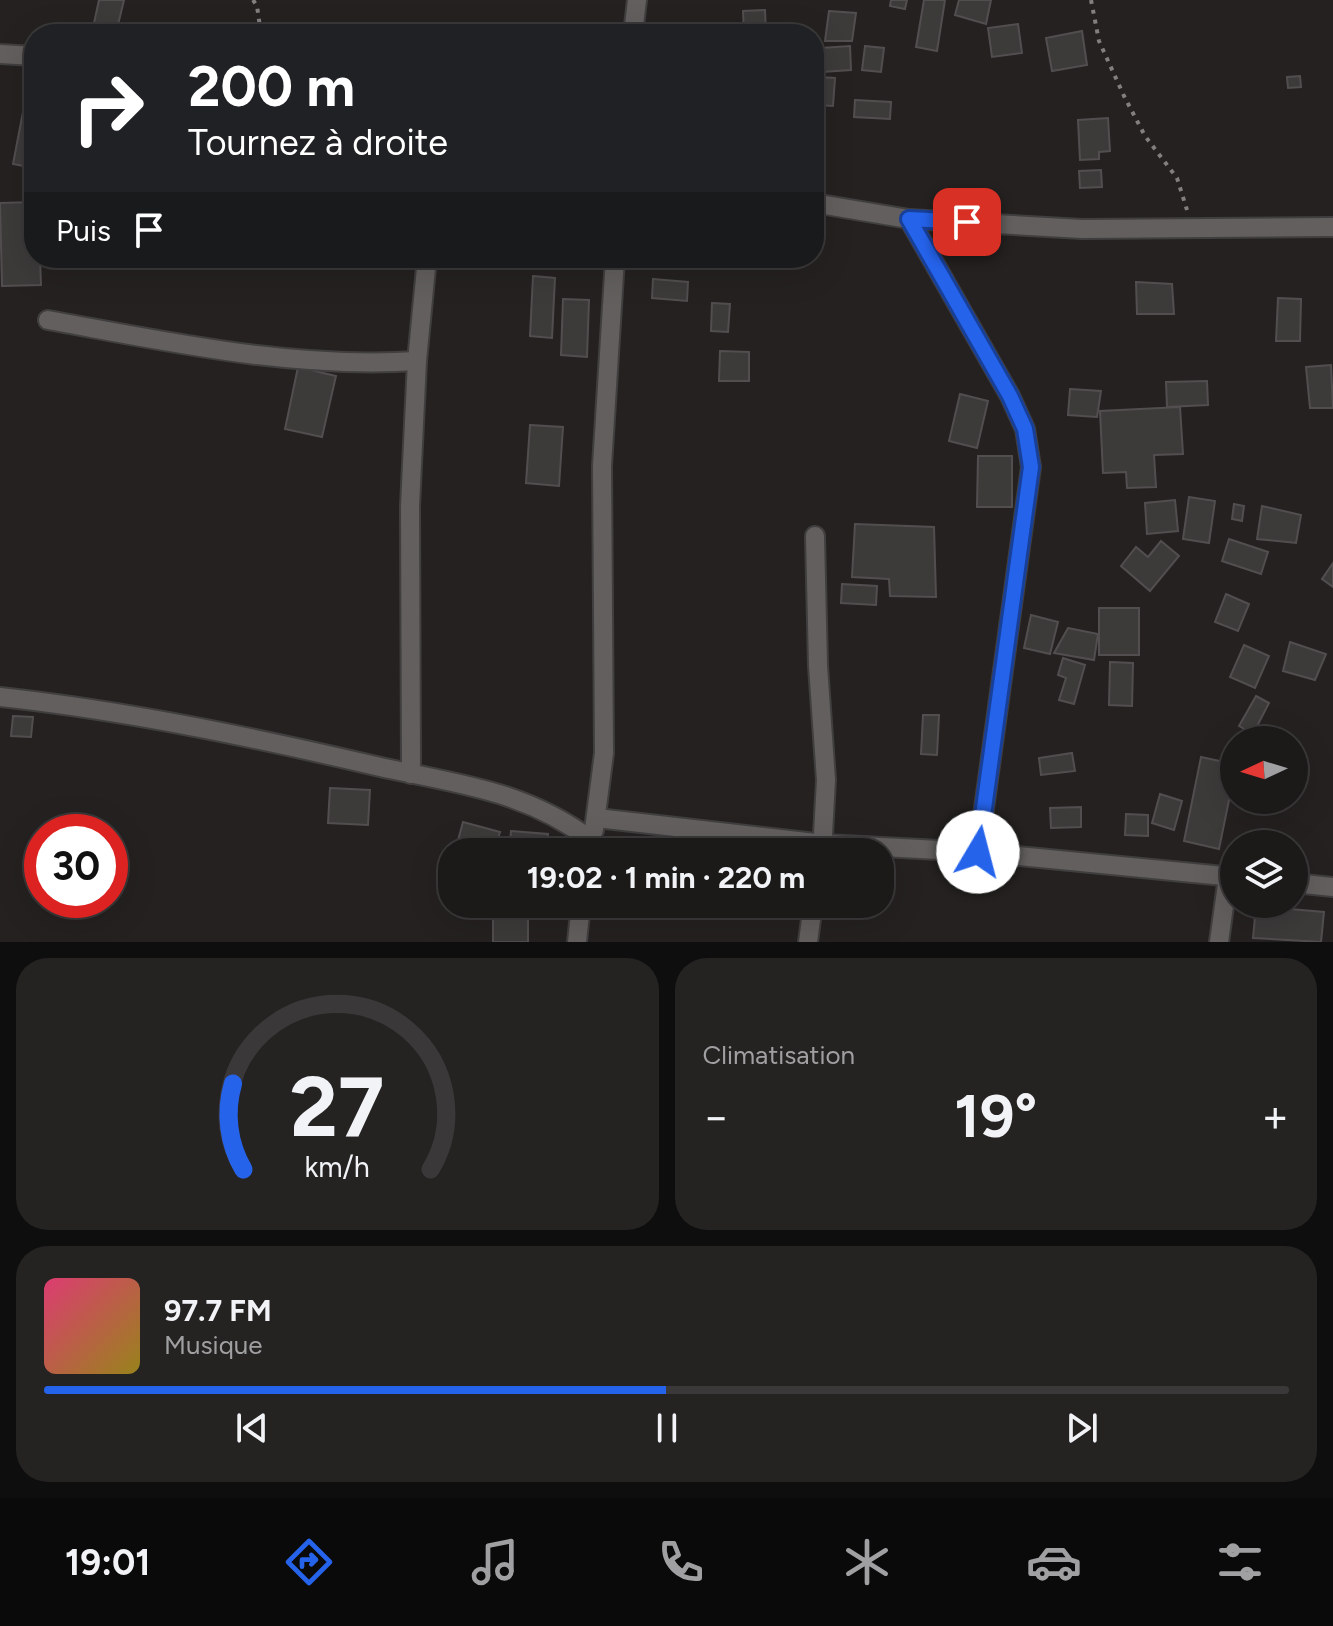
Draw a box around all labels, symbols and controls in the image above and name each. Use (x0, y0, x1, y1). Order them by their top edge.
text: 200 m (188, 53, 355, 120)
icon: right (56, 56, 160, 160)
text: Tournez à droite (188, 121, 448, 164)
pin (933, 188, 1001, 256)
icon: arrive (945, 200, 989, 244)
icon: arrive (127, 208, 171, 252)
text: Puis (56, 212, 111, 249)
north arrow (1220, 726, 1308, 814)
map controls (1220, 726, 1308, 918)
position arrow (936, 810, 1020, 894)
speed limit sign: 30 (24, 814, 128, 918)
button: layers (1220, 830, 1308, 918)
text: 19:02 · 1 min · 220 m (527, 859, 805, 896)
text: Climatisation (703, 1039, 855, 1071)
text: 27 (290, 1057, 384, 1157)
text: 19° (954, 1080, 1037, 1152)
text: − (703, 1090, 730, 1143)
text: + (1262, 1090, 1289, 1143)
text: km/h (305, 1150, 370, 1184)
text: 97.7 FM (164, 1292, 272, 1329)
text: Musique (164, 1329, 262, 1361)
icon: previous (230, 1406, 274, 1450)
icon: pause (645, 1406, 689, 1450)
icon: next (1060, 1406, 1104, 1450)
icon: directions (281, 1534, 337, 1590)
icon: music (467, 1534, 523, 1590)
icon: phone (653, 1534, 709, 1590)
icon: climate (839, 1534, 895, 1590)
icon: car (1026, 1534, 1082, 1590)
icon: filters (1212, 1534, 1268, 1590)
text: 19:01 (65, 1541, 151, 1584)

